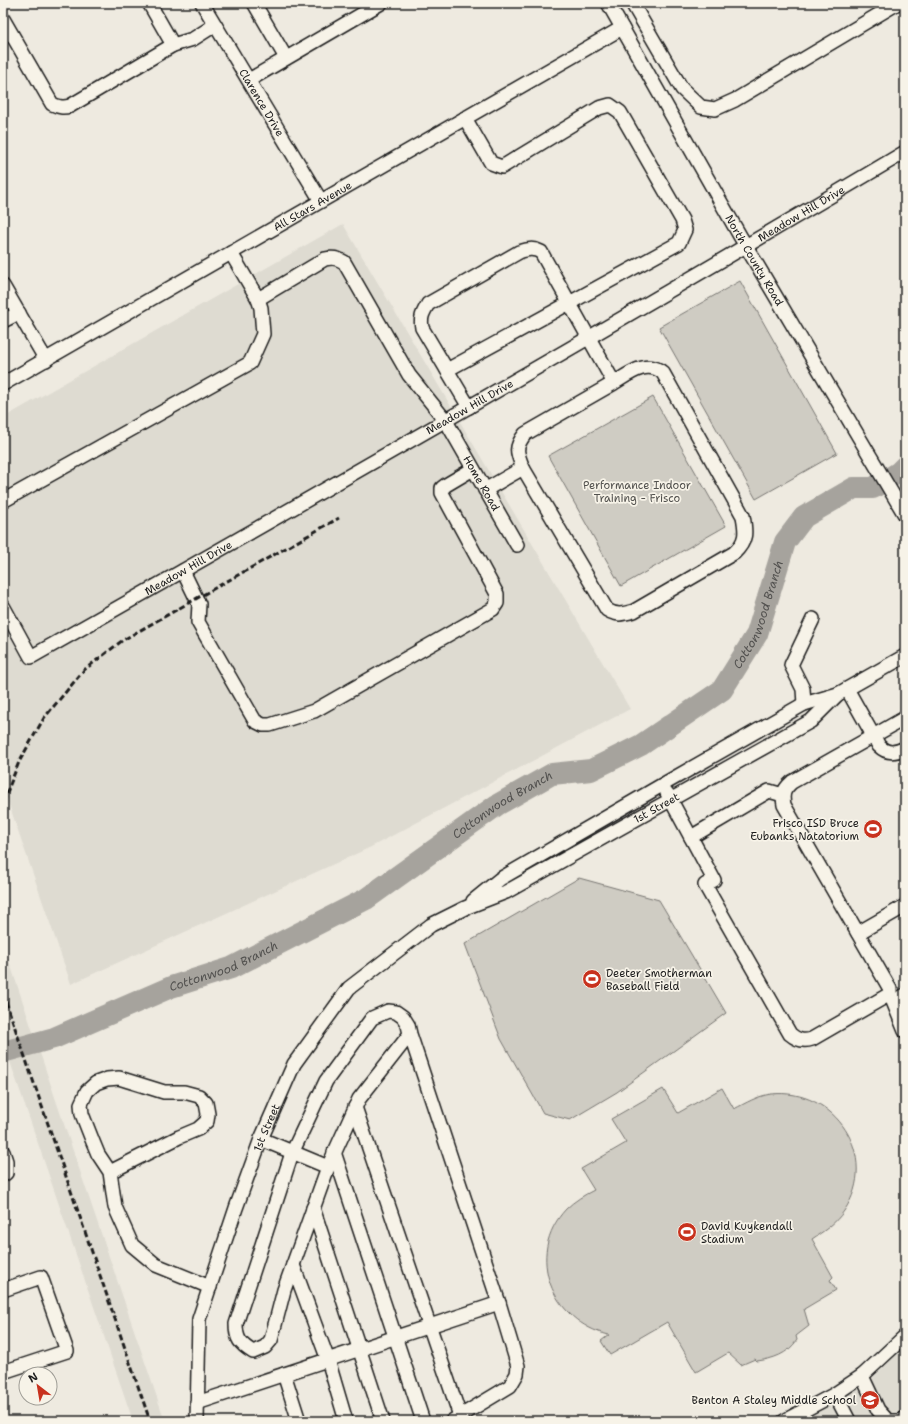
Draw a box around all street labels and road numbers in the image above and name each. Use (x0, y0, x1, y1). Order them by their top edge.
street label: Clarence Drive (236, 66, 288, 139)
street label: All Stars Avenue (270, 177, 355, 235)
street label: Meadow Hill Drive (755, 182, 847, 245)
street label: North County Road (722, 212, 787, 309)
street label: Meadow Hill Drive (423, 376, 516, 438)
street label: Home Road (460, 453, 503, 514)
street label: Meadow Hill Drive (142, 537, 235, 599)
street label: 1st Street (631, 789, 682, 827)
street label: 1st Street (250, 1101, 283, 1153)

